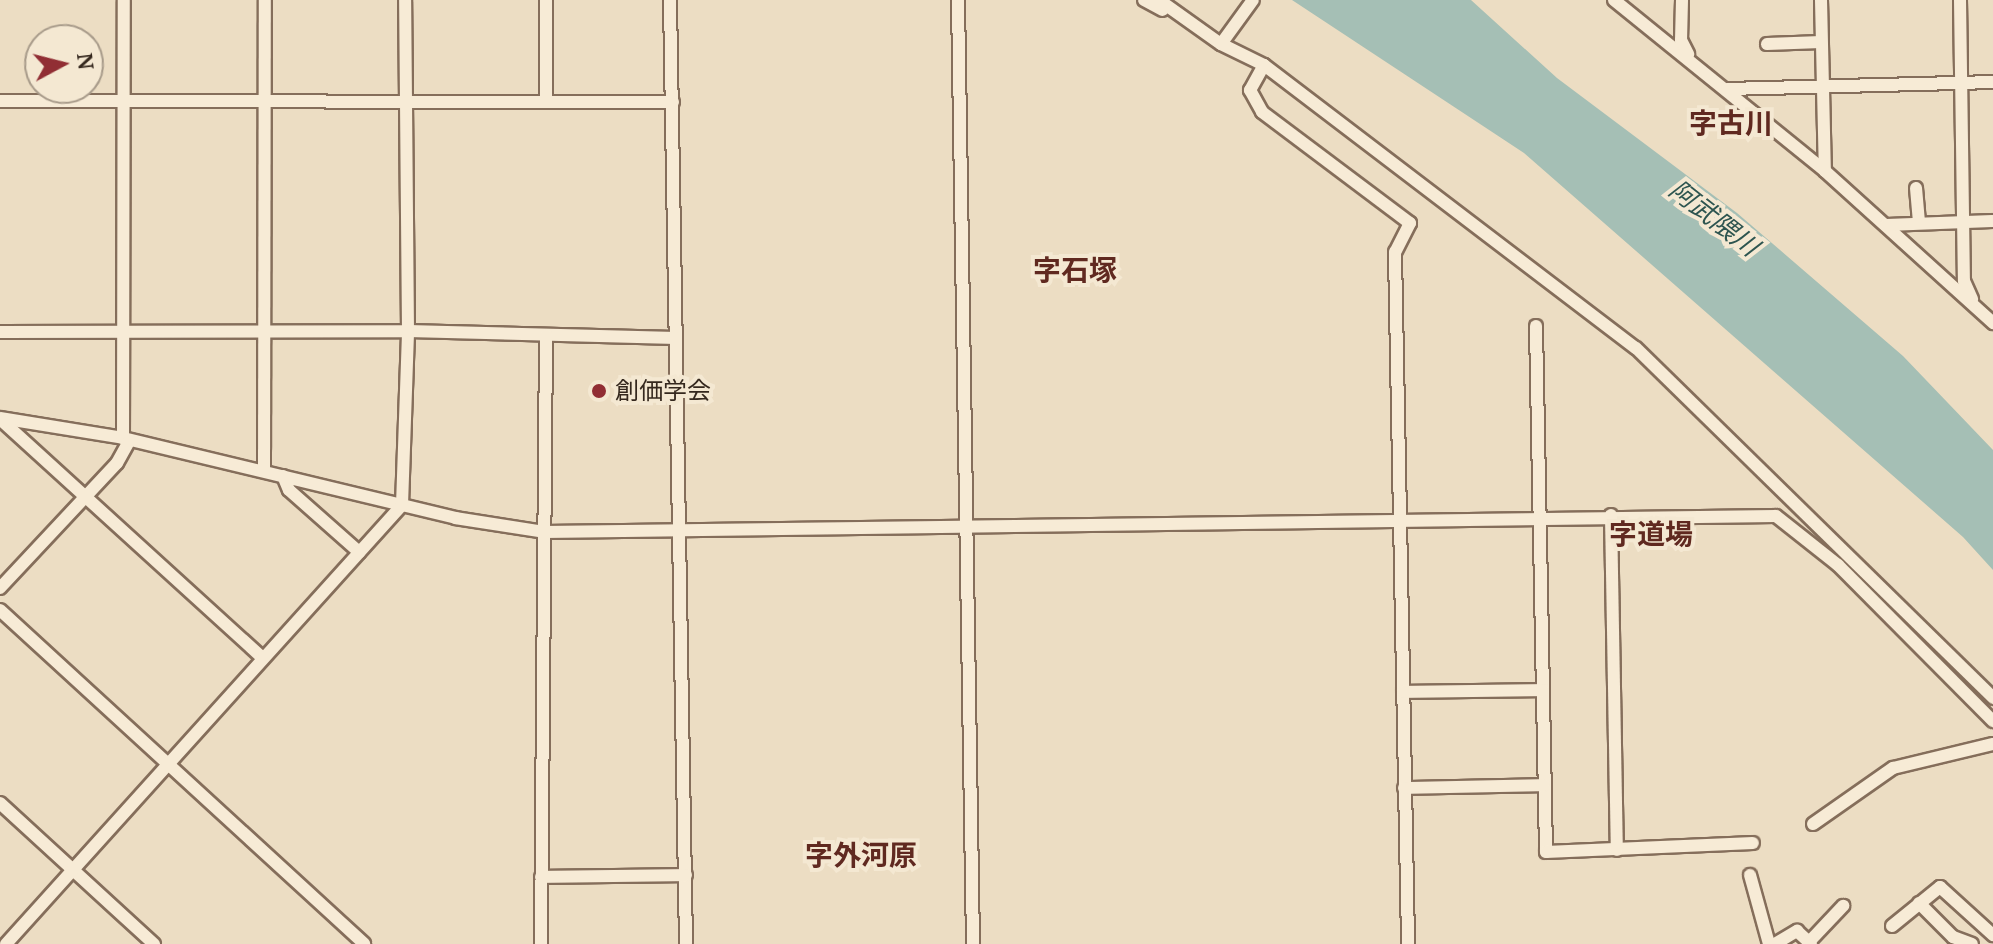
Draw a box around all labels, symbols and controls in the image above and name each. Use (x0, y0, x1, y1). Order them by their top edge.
north arrow (24, 24, 104, 104)
text: N (71, 51, 102, 71)
district label: 字古川 (1689, 106, 1773, 140)
water label: 阿武隈川 (1663, 174, 1765, 262)
district label: 字石塚 (1033, 253, 1117, 287)
place label: 創価学会 (615, 377, 711, 405)
marker: 創価学会 (590, 382, 608, 400)
district label: 字道場 (1609, 517, 1693, 551)
district label: 字外河原 (805, 838, 917, 872)

